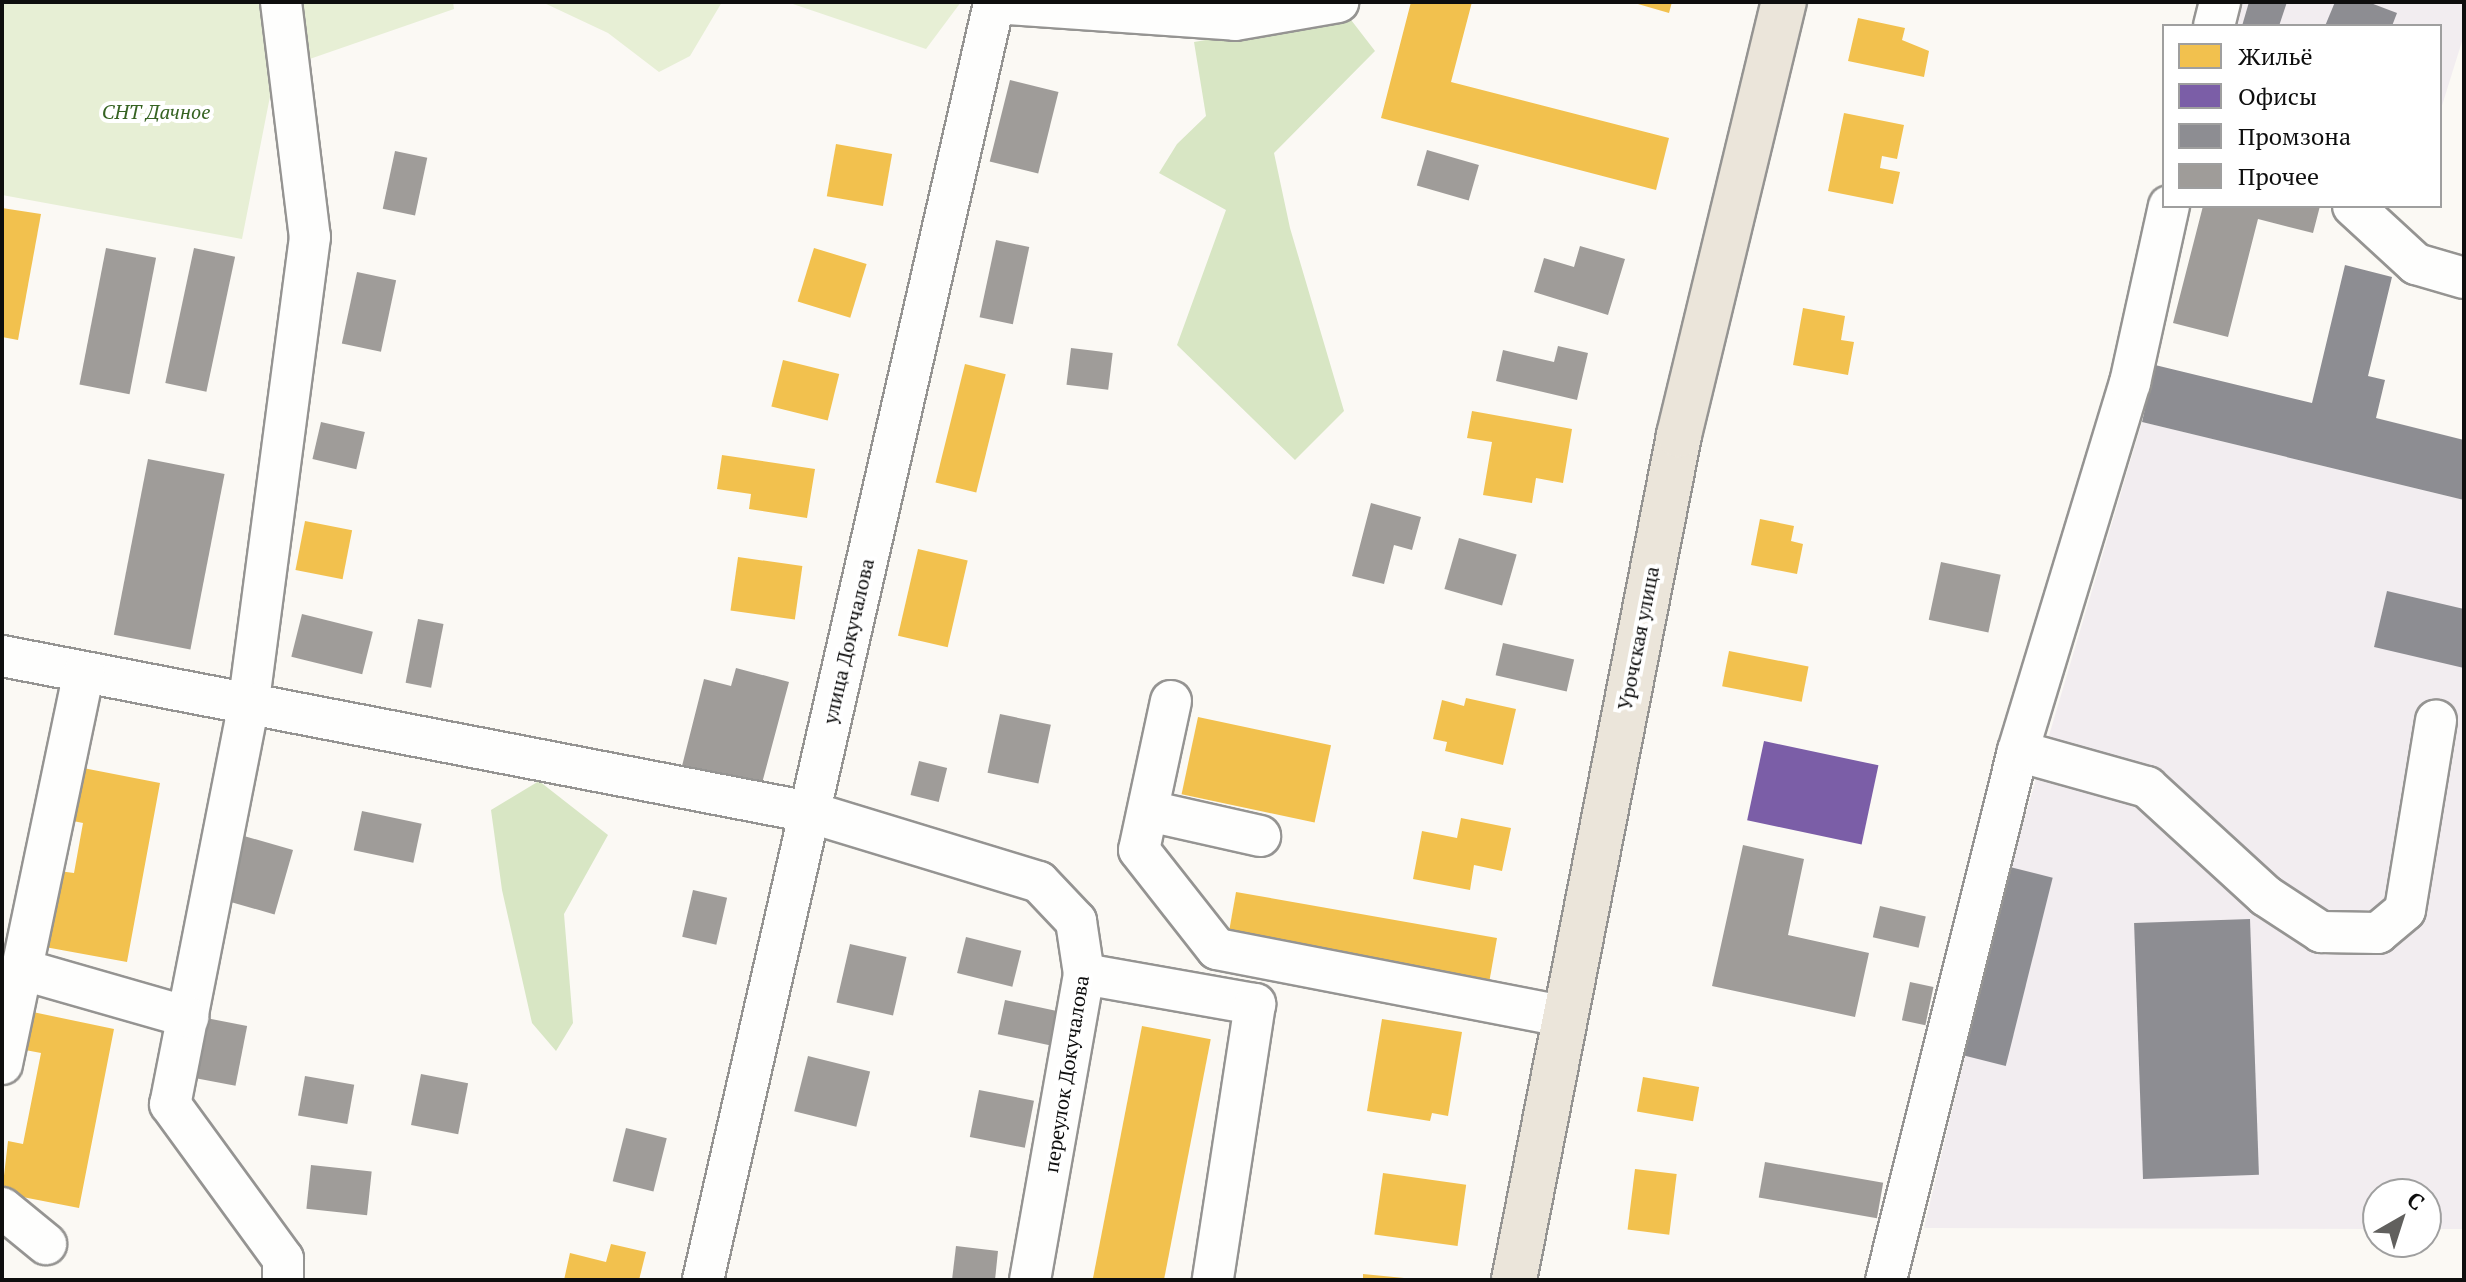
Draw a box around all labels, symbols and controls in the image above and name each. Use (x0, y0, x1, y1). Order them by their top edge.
legend (2162, 24, 2442, 208)
text: Жильё (2238, 40, 2312, 72)
text: Офисы (2238, 80, 2317, 112)
park label: СНТ Дачное (102, 99, 210, 123)
text: Промзона (2238, 120, 2351, 152)
text: Прочее (2238, 160, 2319, 192)
street label: улица Докучалова (817, 556, 879, 726)
street label: Урочская улица (1612, 564, 1664, 712)
street label: переулок Докучалова (1039, 973, 1093, 1175)
north arrow (2362, 1178, 2442, 1258)
text: С (2401, 1185, 2431, 1216)

